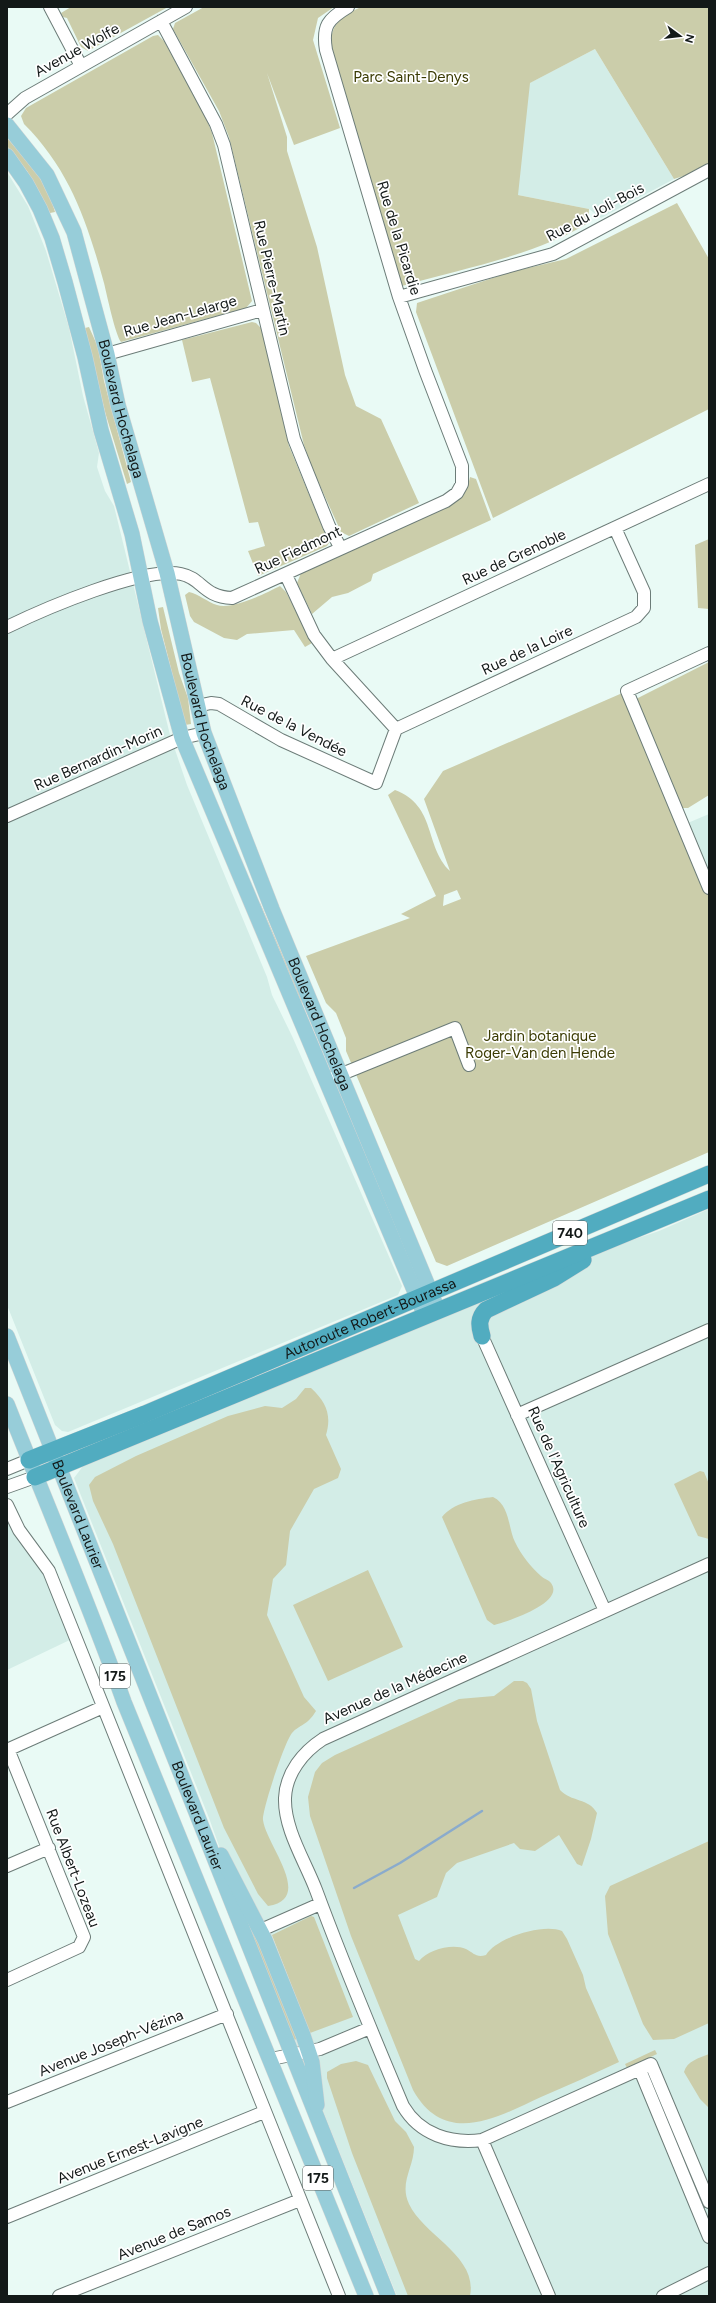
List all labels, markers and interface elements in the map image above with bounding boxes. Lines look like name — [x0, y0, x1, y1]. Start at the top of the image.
north arrow — [660, 16, 700, 56]
street label: Avenue Wolfe — [32, 19, 122, 81]
text: N — [682, 33, 697, 44]
park label: Parc Saint-Denys — [353, 68, 469, 86]
street label: Rue de la Picardie — [373, 179, 425, 297]
street label: Rue du Joli-Bois — [543, 179, 647, 245]
street label: Rue Pierre-Martin — [250, 219, 294, 337]
street label: Rue Jean-Lelarge — [121, 291, 239, 341]
street label: Boulevard Hochelaga — [94, 337, 148, 480]
street label: Rue Fiedmont — [252, 522, 345, 578]
street label: Rue de Grenoble — [459, 525, 569, 589]
street label: Rue de la Loire — [479, 621, 575, 679]
street label: Boulevard Hochelaga — [177, 651, 234, 793]
street label: Rue de la Vendée — [238, 692, 350, 760]
street label: Rue Bernardin-Morin — [31, 722, 165, 794]
street label: Boulevard Hochelaga — [284, 955, 355, 1093]
park label: Jardin botanique Roger-Van den Hende — [465, 1027, 615, 1062]
road number: 740 — [553, 1221, 587, 1245]
street label: Autoroute Robert-Bourassa — [281, 1274, 459, 1363]
street label: Rue de l'Agriculture — [524, 1403, 594, 1531]
street label: Boulevard Laurier — [48, 1457, 108, 1572]
street label: Avenue de la Médecine — [320, 1648, 470, 1728]
road number: 175 — [100, 1664, 130, 1688]
street label: Boulevard Laurier — [168, 1758, 227, 1873]
street label: Rue Albert-Lozeau — [42, 1806, 104, 1930]
street label: Avenue Joseph-Vézina — [36, 2006, 186, 2080]
street label: Avenue Ernest-Lavigne — [54, 2112, 206, 2188]
road number: 175 — [303, 2166, 333, 2190]
street label: Avenue de Samos — [115, 2202, 233, 2264]

